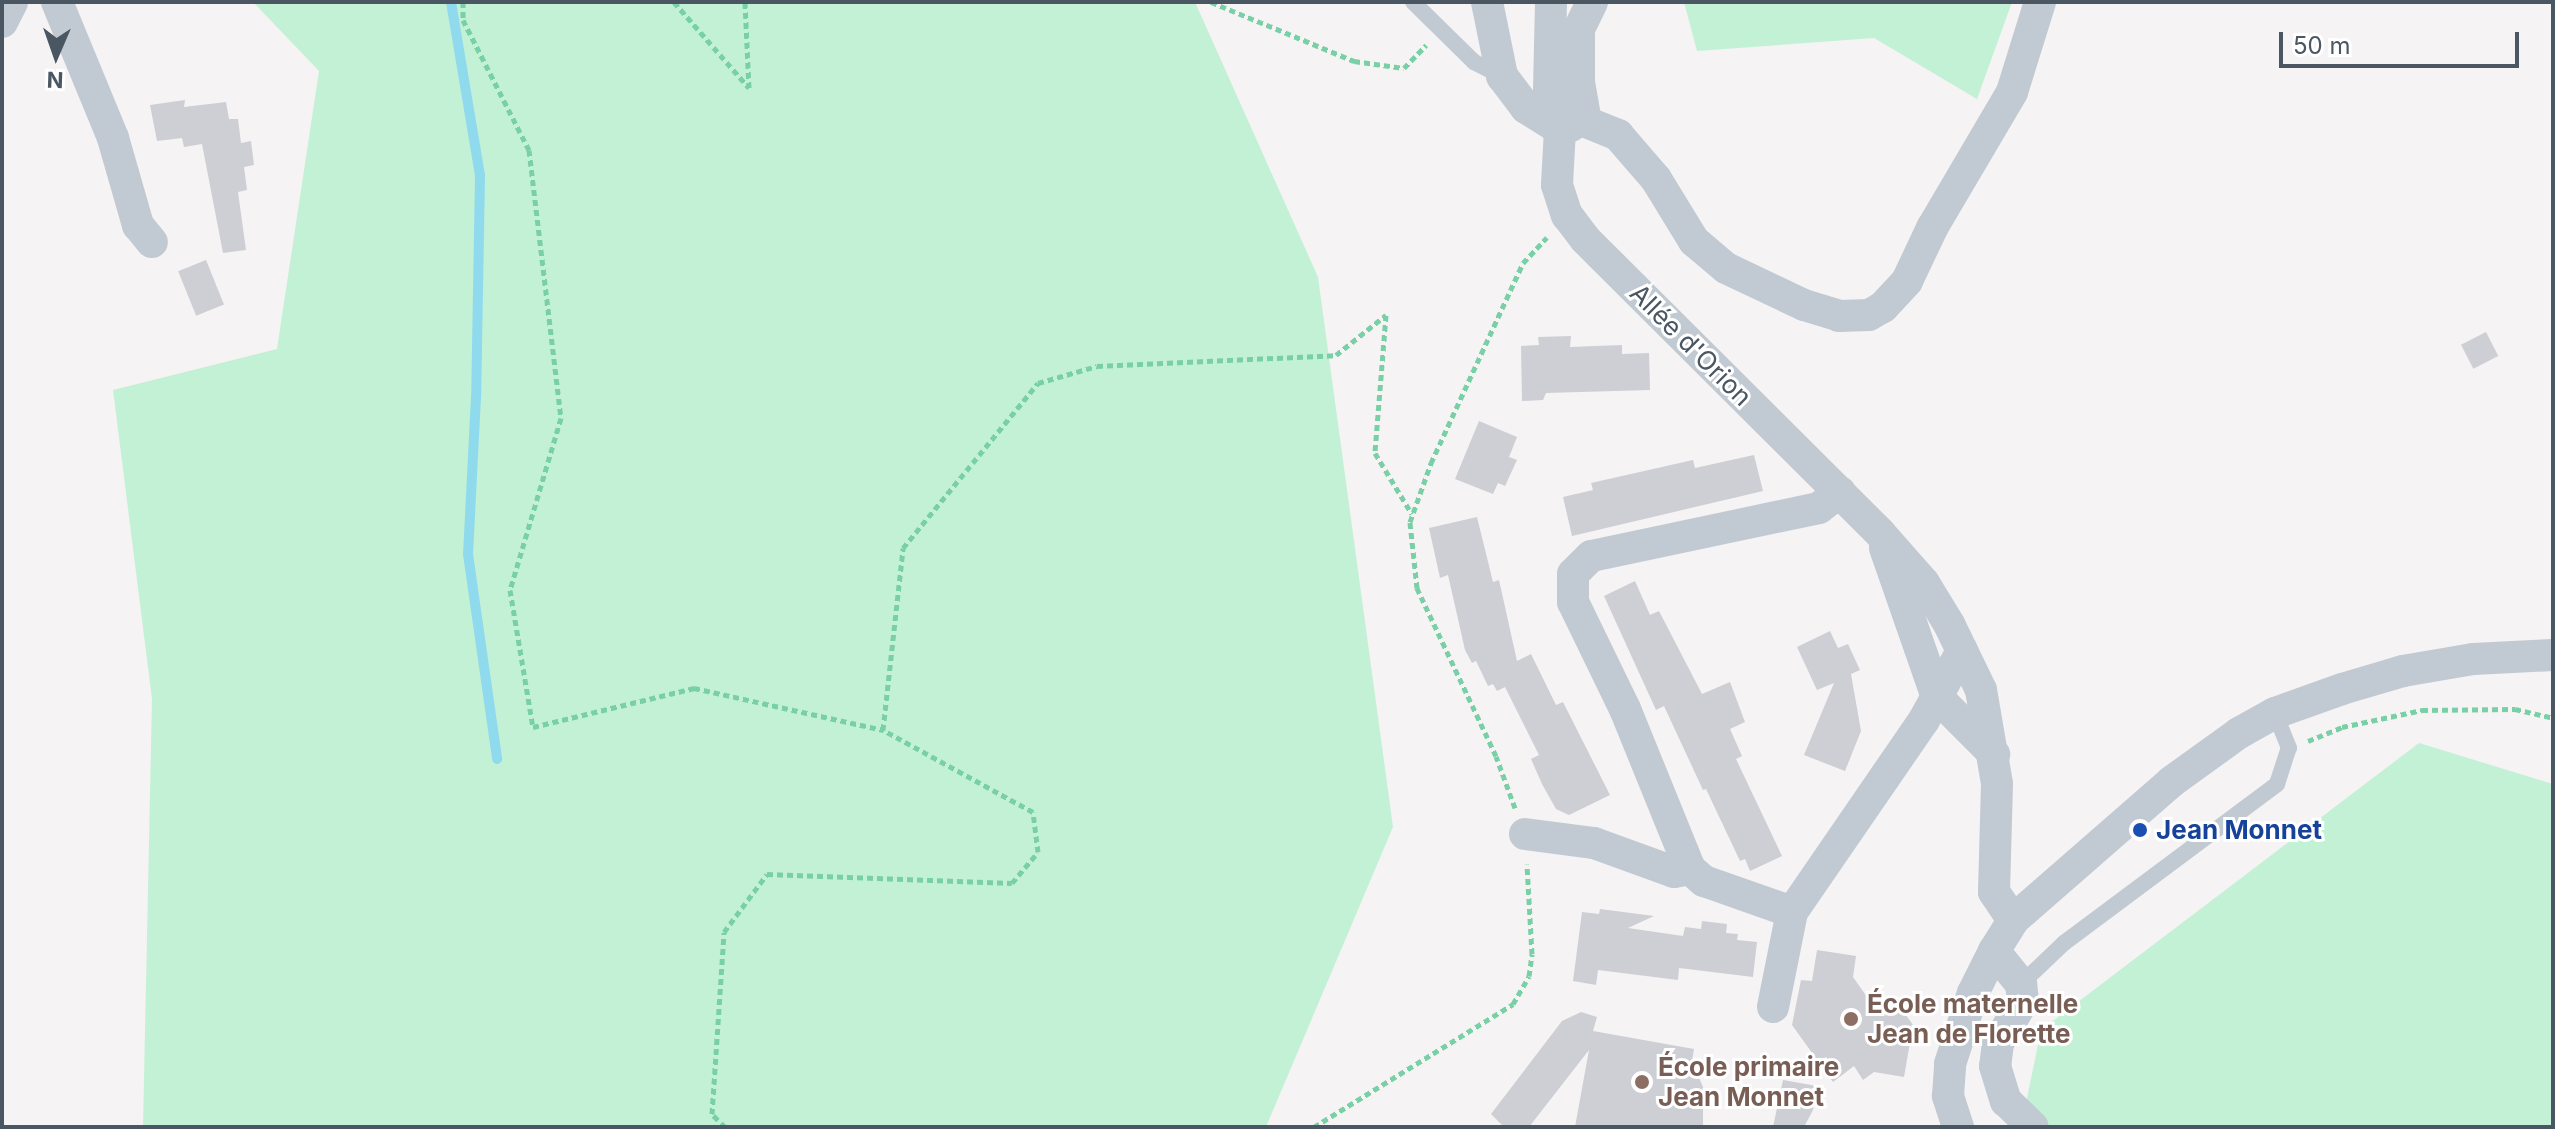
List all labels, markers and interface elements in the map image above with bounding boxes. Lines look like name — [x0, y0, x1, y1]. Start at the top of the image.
north arrow — [16, 16, 96, 96]
scale bar — [2283, 16, 2523, 66]
text: 50 m — [2293, 31, 2351, 60]
text: N — [46, 67, 64, 93]
street label: Allée d'Orion — [1624, 278, 1758, 412]
place label: Jean Monnet — [2156, 814, 2322, 846]
marker: Jean Monnet — [2131, 821, 2149, 839]
place label: École maternelle Jean de Florette — [1867, 988, 2078, 1050]
marker: École maternelle Jean de Florette — [1842, 1010, 1860, 1028]
place label: École primaire Jean Monnet — [1658, 1051, 1839, 1112]
marker: École primaire Jean Monnet — [1633, 1073, 1651, 1091]

